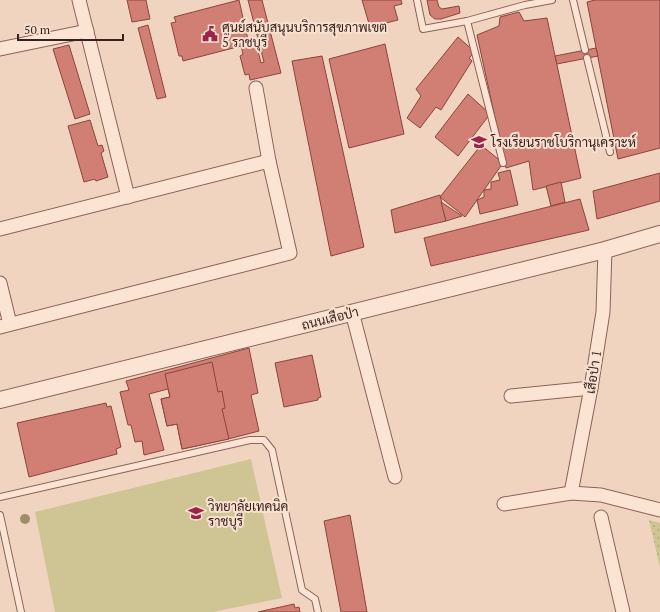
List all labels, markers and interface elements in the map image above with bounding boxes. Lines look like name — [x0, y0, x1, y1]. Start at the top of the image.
scale bar — [18, 16, 123, 42]
place label: ศูนย์สนับสนุนบริการสุขภาพเขต 5 ราชบุรี — [222, 18, 387, 52]
text: 50 m — [24, 22, 51, 37]
public building icon: ศูนย์สนับสนุนบริการสุขภาพเขต 5 ราชบุรี — [201, 25, 219, 43]
school or university icon: โรงเรียนราชโบริกานุเคราะห์ — [470, 133, 488, 151]
place label: โรงเรียนราชโบริกานุเคราะห์ — [490, 133, 636, 152]
street label: ถนนเสือป่า — [300, 302, 360, 334]
street label: เสือป่า 1 — [581, 349, 605, 395]
place label: วิทยาลัยเทคนิค ราชบุรี — [208, 497, 288, 531]
school or university icon: วิทยาลัยเทคนิค ราชบุรี — [187, 504, 205, 522]

